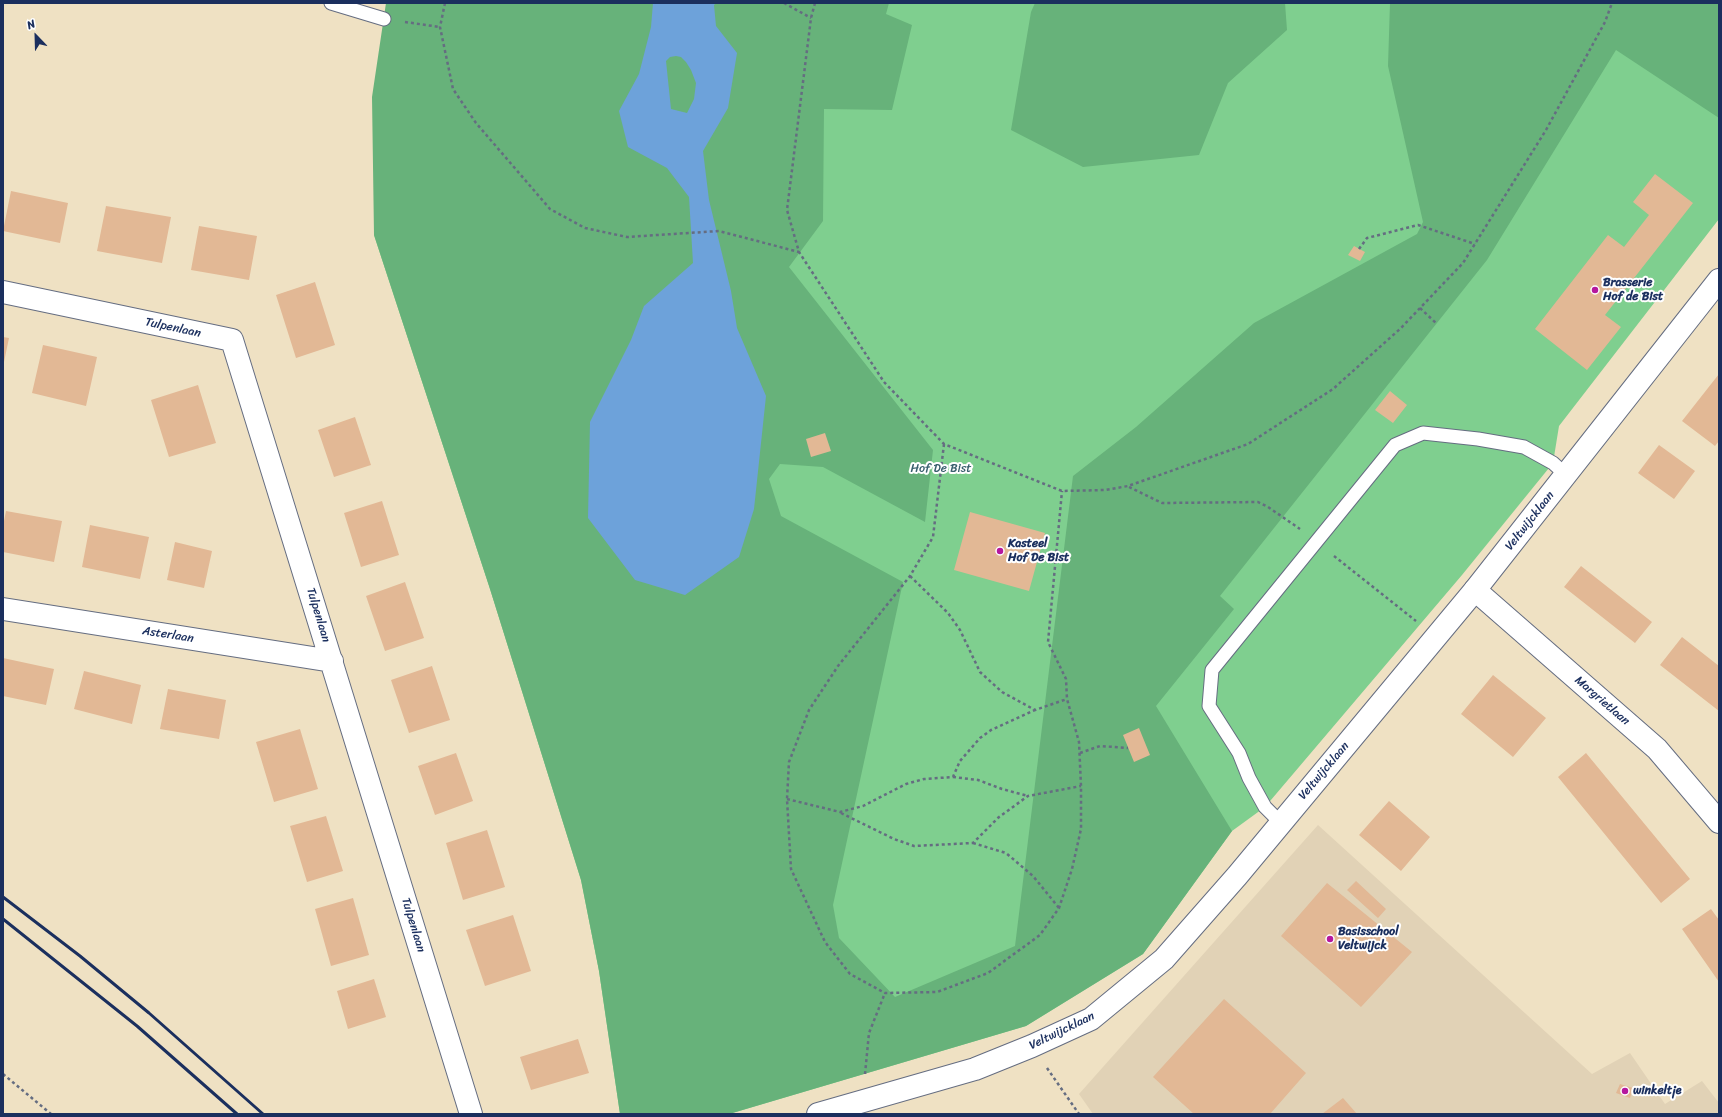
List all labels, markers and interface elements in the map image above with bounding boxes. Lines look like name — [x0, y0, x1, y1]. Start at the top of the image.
text: N — [24, 14, 38, 35]
north arrow — [16, 16, 56, 56]
place label: Brasserie Hof de Bist — [1603, 276, 1663, 304]
marker: Brasserie Hof de Bist — [1590, 285, 1600, 295]
street label: Tulpenlaan — [144, 315, 202, 341]
park label: Hof De Bist — [910, 462, 972, 476]
street label: Veltwijcklaan — [1503, 489, 1557, 553]
place label: Kasteel Hof De Bist — [1008, 537, 1069, 565]
marker: Kasteel Hof De Bist — [995, 546, 1005, 556]
street label: Tulpenlaan — [303, 586, 333, 644]
street label: Asterlaan — [141, 624, 195, 646]
street label: Margrietlaan — [1572, 673, 1632, 729]
street label: Veltwijcklaan — [1296, 739, 1352, 803]
street label: Tulpenlaan — [398, 896, 428, 954]
place label: Basisschool Veltwijck — [1338, 925, 1399, 953]
marker: Basisschool Veltwijck — [1325, 934, 1335, 944]
street label: Veltwijcklaan — [1027, 1009, 1097, 1053]
place label: winkeltje — [1633, 1084, 1682, 1098]
marker: winkeltje — [1620, 1086, 1630, 1096]

